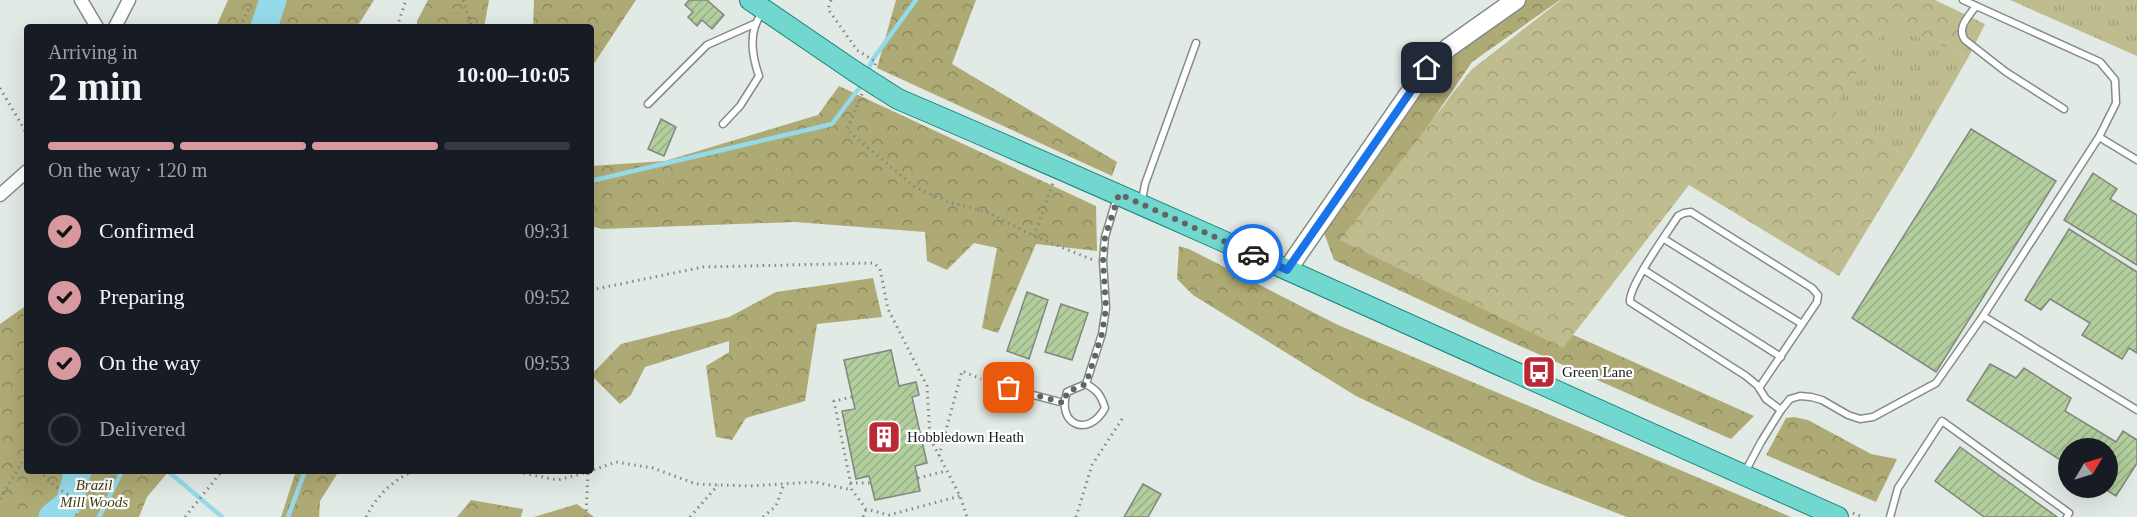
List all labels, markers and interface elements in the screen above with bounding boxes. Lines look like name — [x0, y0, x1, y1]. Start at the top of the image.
text: Arriving in — [48, 41, 137, 63]
pin — [1401, 42, 1452, 93]
icon: home — [1410, 51, 1443, 84]
text: 10:00–10:05 — [456, 62, 570, 87]
text: 2 min — [48, 65, 142, 108]
text: On the way · 120 m — [48, 159, 207, 181]
icon: check — [48, 215, 81, 248]
text: Confirmed — [99, 218, 194, 243]
text: 09:31 — [524, 220, 570, 242]
courier — [1223, 224, 1283, 284]
icon: car — [1237, 238, 1270, 271]
icon: check — [48, 281, 81, 314]
text: Preparing — [99, 284, 185, 309]
text: 09:52 — [524, 286, 570, 308]
icon: check — [48, 347, 81, 380]
text: On the way — [99, 350, 200, 375]
text: 09:53 — [524, 352, 570, 374]
bus stop icon: Green Lane — [1521, 354, 1557, 390]
pin — [983, 362, 1034, 413]
place label: Green Lane — [1562, 364, 1633, 380]
icon: bag — [992, 371, 1025, 404]
text: Delivered — [99, 416, 186, 441]
building icon: Hobbledown Heath — [866, 419, 902, 455]
place label: Hobbledown Heath — [907, 429, 1025, 445]
north arrow — [2058, 438, 2118, 498]
map controls — [2058, 438, 2118, 498]
park label: Brazil Mill Woods — [59, 477, 128, 510]

